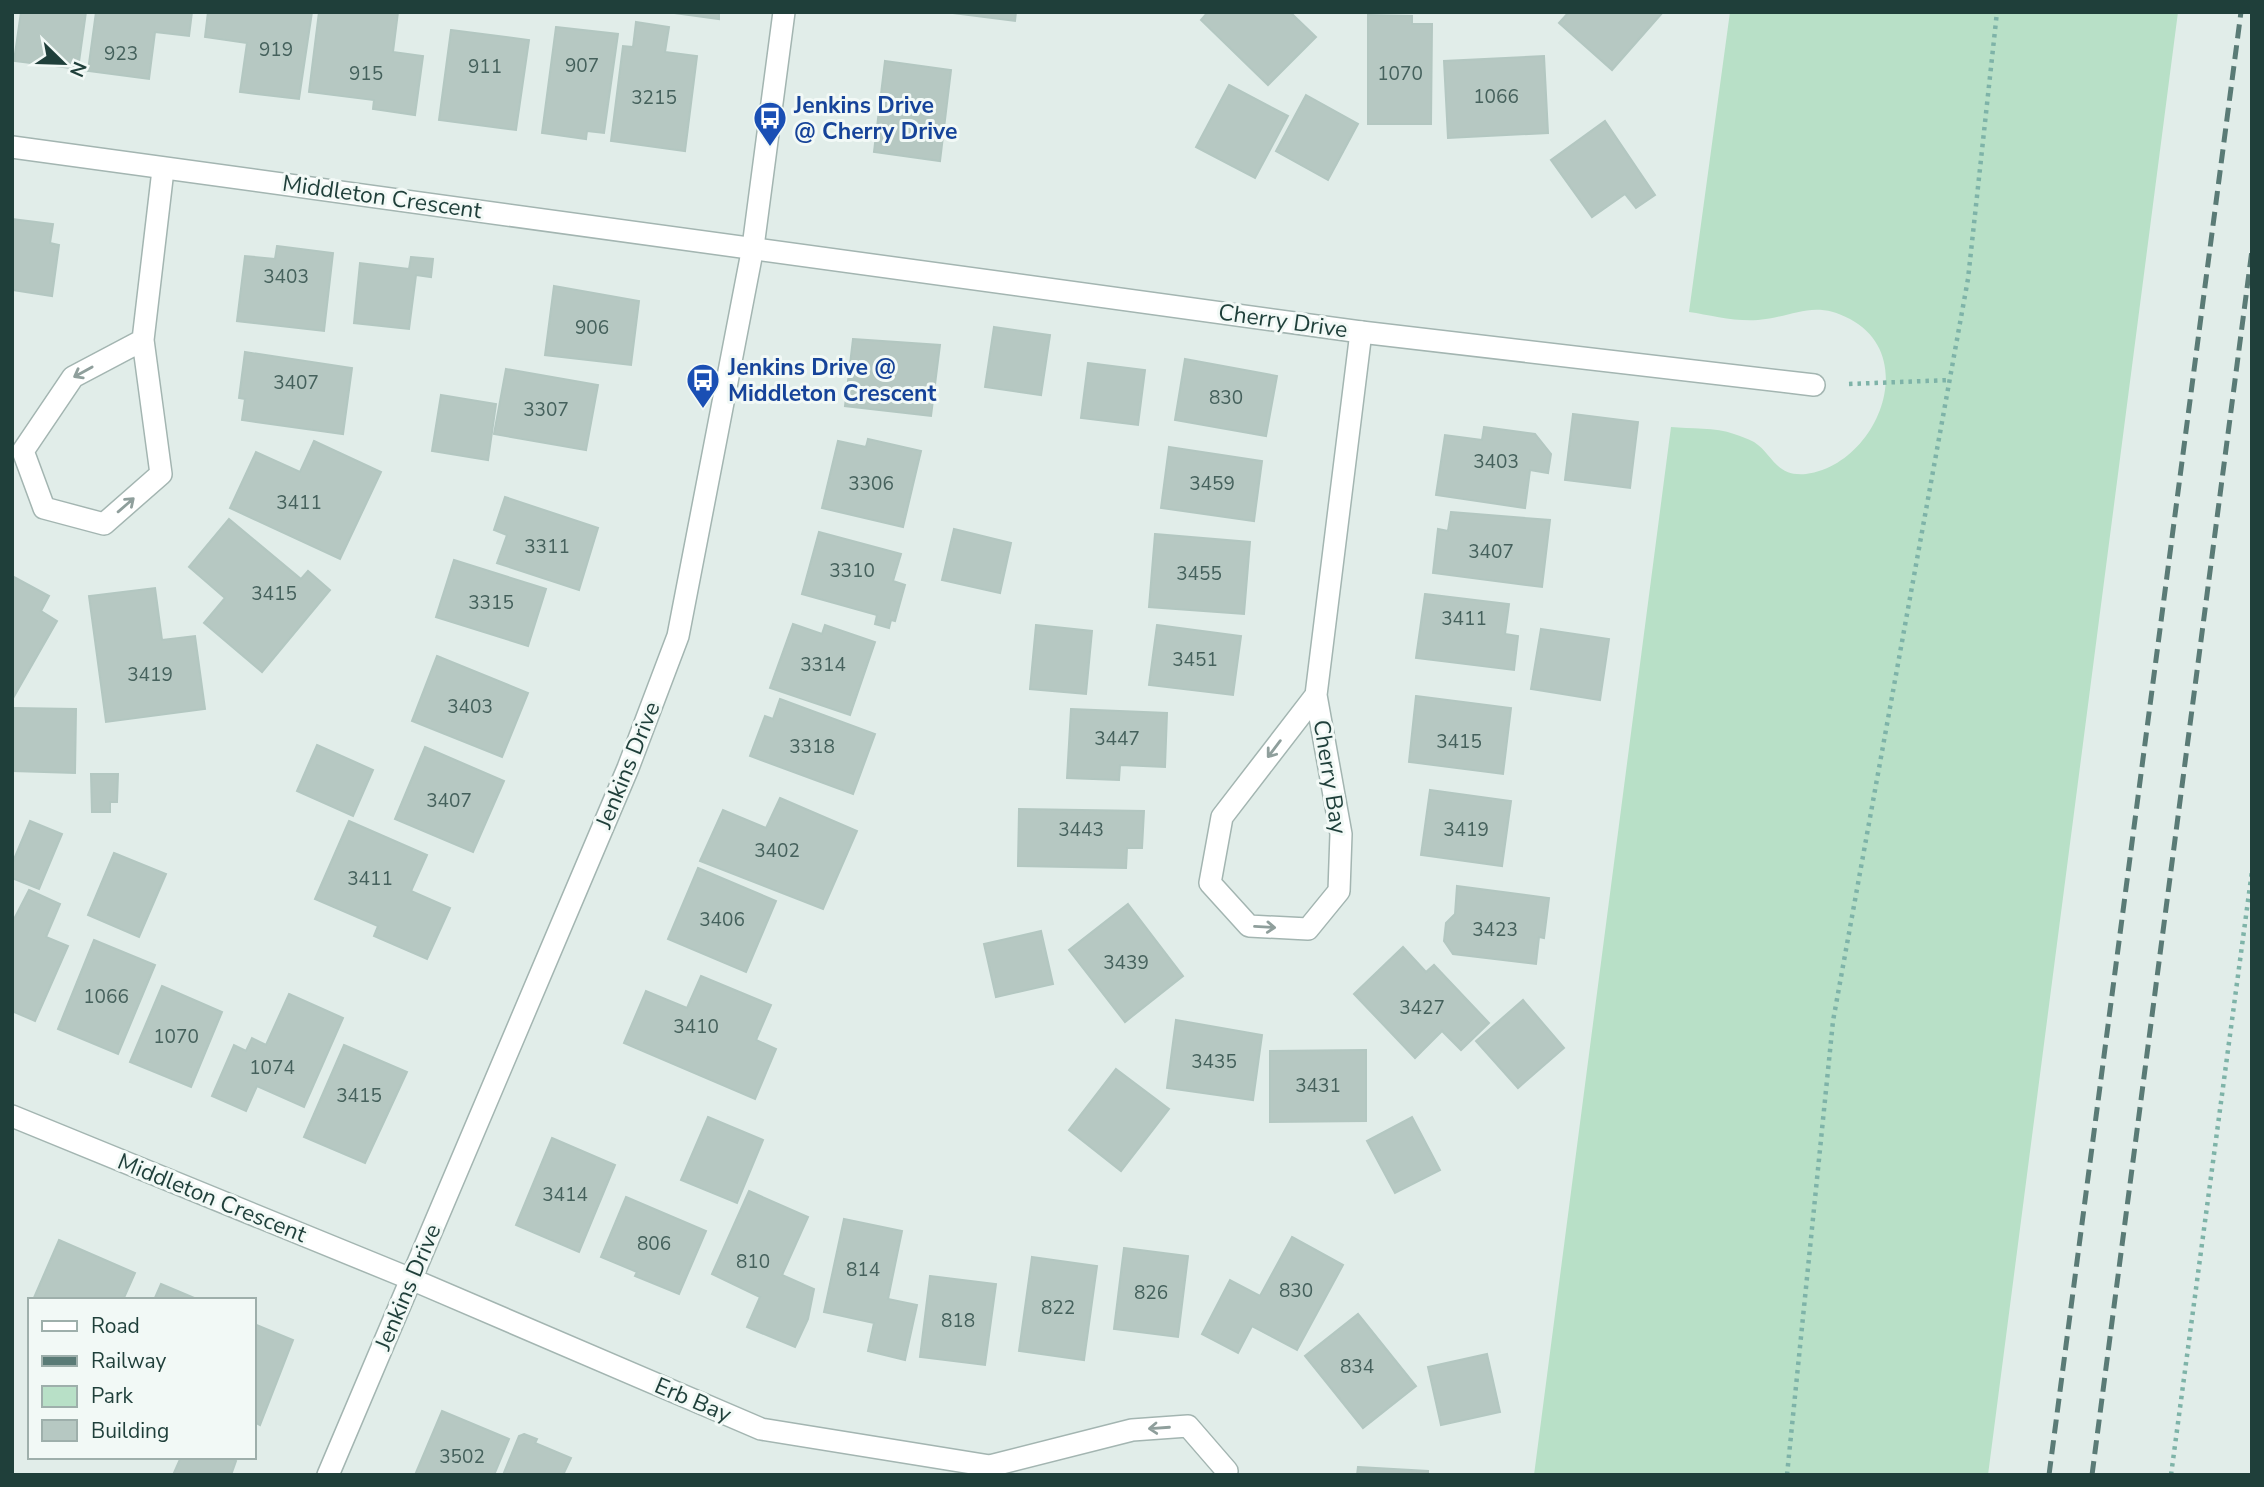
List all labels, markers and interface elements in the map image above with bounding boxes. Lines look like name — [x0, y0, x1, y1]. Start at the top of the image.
north arrow — [28, 28, 98, 98]
house number: 919 — [259, 37, 293, 63]
house number: 923 — [104, 41, 138, 67]
house number: 907 — [565, 53, 599, 79]
house number: 911 — [468, 54, 502, 80]
text: N — [63, 58, 92, 81]
house number: 915 — [349, 61, 383, 87]
house number: 1070 — [1377, 61, 1423, 87]
house number: 1066 — [1473, 84, 1519, 110]
house number: 3215 — [631, 85, 677, 111]
place label: Jenkins Drive @ Cherry Drive — [793, 90, 957, 147]
bus stop icon: Jenkins Drive @ Cherry Drive — [751, 99, 789, 148]
street label: Middleton Crescent — [280, 168, 485, 226]
house number: 3403 — [263, 264, 309, 290]
street label: Cherry Drive — [1216, 297, 1350, 345]
house number: 906 — [575, 315, 609, 341]
place label: Jenkins Drive @ Middleton Crescent — [727, 352, 936, 409]
bus stop icon: Jenkins Drive @ Middleton Crescent — [684, 361, 722, 410]
one-way arrow — [74, 365, 94, 379]
house number: 3407 — [273, 370, 319, 396]
house number: 830 — [1209, 385, 1243, 411]
house number: 3307 — [523, 397, 569, 423]
house number: 3403 — [1473, 449, 1519, 475]
house number: 3306 — [848, 471, 894, 497]
house number: 3459 — [1189, 471, 1235, 497]
house number: 3411 — [276, 490, 322, 516]
one-way arrow — [117, 497, 135, 513]
house number: 3311 — [524, 534, 570, 560]
house number: 3407 — [1468, 539, 1514, 565]
house number: 3310 — [829, 558, 875, 584]
house number: 3455 — [1176, 561, 1222, 587]
house number: 3415 — [251, 581, 297, 607]
house number: 3315 — [468, 590, 514, 616]
house number: 3411 — [1441, 606, 1487, 632]
house number: 3451 — [1172, 647, 1218, 673]
house number: 3314 — [800, 652, 846, 678]
house number: 3419 — [127, 662, 173, 688]
house number: 3403 — [447, 694, 493, 720]
street label: Jenkins Drive — [588, 697, 668, 834]
street label: Cherry Bay — [1306, 718, 1354, 836]
house number: 3447 — [1094, 726, 1140, 752]
house number: 3415 — [1436, 729, 1482, 755]
house number: 3318 — [789, 734, 835, 760]
one-way arrow — [1267, 740, 1282, 758]
house number: 3407 — [426, 788, 472, 814]
house number: 3443 — [1058, 817, 1104, 843]
house number: 3419 — [1443, 817, 1489, 843]
house number: 3402 — [754, 838, 800, 864]
house number: 3411 — [347, 866, 393, 892]
house number: 3406 — [699, 907, 745, 933]
house number: 3423 — [1472, 917, 1518, 943]
one-way arrow — [1254, 921, 1277, 934]
house number: 3439 — [1103, 950, 1149, 976]
house number: 1066 — [83, 984, 129, 1010]
house number: 3427 — [1399, 995, 1445, 1021]
house number: 3410 — [673, 1014, 719, 1040]
house number: 1070 — [153, 1024, 199, 1050]
house number: 3435 — [1191, 1049, 1237, 1075]
house number: 1074 — [249, 1055, 295, 1081]
house number: 3431 — [1295, 1073, 1341, 1099]
house number: 3415 — [336, 1083, 382, 1109]
street label: Middleton Crescent — [113, 1146, 312, 1250]
house number: 3414 — [542, 1182, 588, 1208]
street label: Jenkins Drive — [367, 1219, 448, 1356]
house number: 806 — [637, 1231, 671, 1257]
house number: 810 — [736, 1249, 770, 1275]
house number: 814 — [846, 1257, 880, 1283]
house number: 830 — [1279, 1278, 1313, 1304]
house number: 826 — [1134, 1280, 1168, 1306]
house number: 822 — [1041, 1295, 1075, 1321]
legend — [28, 1298, 256, 1459]
house number: 818 — [941, 1308, 975, 1334]
text: Road — [91, 1312, 140, 1340]
text: Railway — [91, 1347, 166, 1375]
house number: 834 — [1340, 1354, 1374, 1380]
street label: Erb Bay — [650, 1370, 736, 1430]
text: Park — [91, 1382, 133, 1410]
text: Building — [91, 1417, 169, 1445]
one-way arrow — [1148, 1422, 1171, 1435]
house number: 3502 — [439, 1444, 485, 1470]

